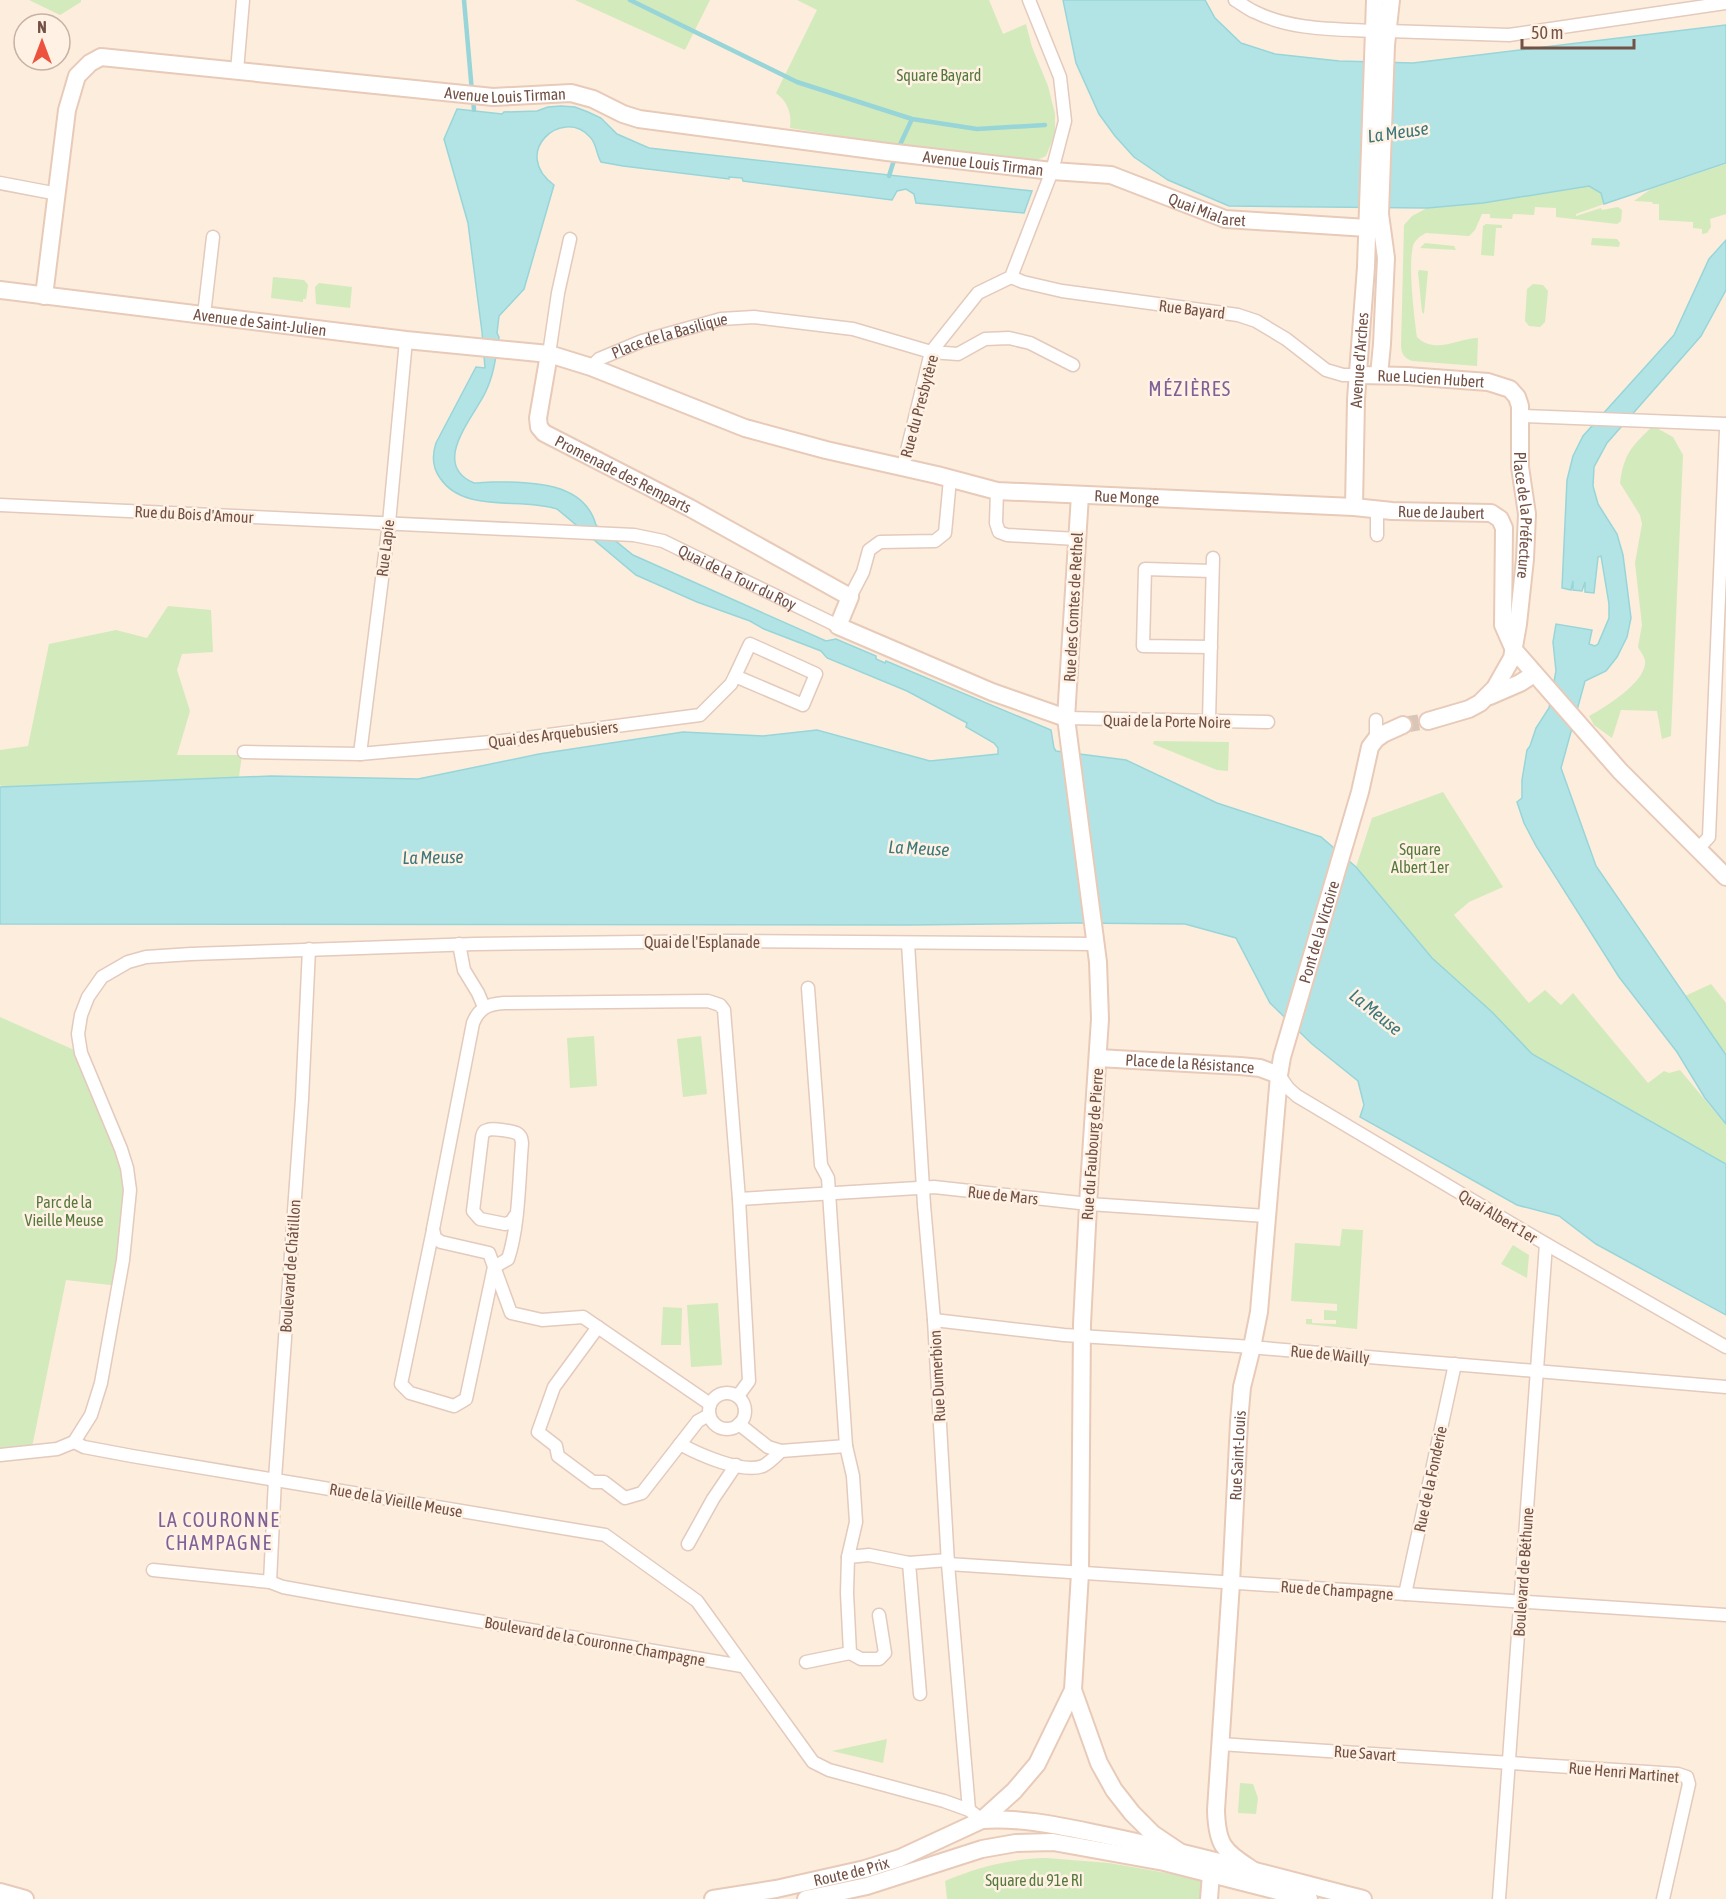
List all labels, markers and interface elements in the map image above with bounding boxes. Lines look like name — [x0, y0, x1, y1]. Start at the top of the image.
north arrow — [12, 12, 72, 72]
scale bar — [1522, 12, 1634, 50]
text: N — [37, 18, 47, 36]
text: 50 m — [1531, 22, 1563, 43]
park label: Square Bayard — [897, 66, 981, 85]
street label: Avenue Louis Tirman — [444, 83, 566, 106]
water label: La Meuse — [1366, 117, 1430, 147]
street label: Avenue Louis Tirman — [922, 147, 1045, 179]
street label: Quai Mialaret — [1166, 189, 1247, 229]
street label: Rue Bayard — [1158, 296, 1226, 323]
street label: Avenue de Saint-Julien — [193, 305, 327, 339]
street label: Place de la Basilique — [609, 310, 728, 362]
street label: Avenue d'Arches — [1347, 311, 1372, 408]
street label: Rue du Presbytère — [897, 353, 942, 460]
street label: Rue Lucien Hubert — [1377, 366, 1485, 391]
district label: MÉZIÈRES — [1148, 377, 1232, 400]
street label: Promenade des Remparts — [552, 431, 695, 516]
street label: Place de la Préfecture — [1511, 452, 1536, 580]
street label: Rue Monge — [1094, 486, 1160, 508]
street label: Rue du Bois d'Amour — [134, 502, 254, 526]
street label: Rue de Jaubert — [1398, 502, 1485, 522]
street label: Rue Lapie — [373, 518, 398, 578]
street label: Rue des Comtes de Rethel — [1060, 531, 1086, 682]
street label: Quai de la Tour du Roy — [675, 541, 800, 615]
street label: Quai de la Porte Noire — [1103, 711, 1231, 731]
street label: Quai des Arquebusiers — [487, 717, 619, 752]
water label: La Meuse — [888, 836, 950, 860]
park label: Square Albert 1er — [1391, 840, 1449, 876]
water label: La Meuse — [402, 846, 464, 868]
street label: Pont de la Victoire — [1295, 879, 1342, 985]
street label: Quai de l'Esplanade — [644, 933, 760, 952]
water label: La Meuse — [1346, 985, 1406, 1039]
street label: Place de la Résistance — [1125, 1051, 1255, 1076]
street label: Rue du Faubourg de Pierre — [1078, 1067, 1107, 1221]
street label: Rue de Mars — [967, 1182, 1039, 1208]
street label: Quai Albert 1er — [1456, 1186, 1541, 1247]
park label: Parc de la Vieille Meuse — [25, 1193, 103, 1229]
street label: Boulevard de Châtillon — [276, 1199, 304, 1333]
street label: Rue Dumerbion — [926, 1330, 948, 1422]
street label: Rue de Wailly — [1290, 1342, 1371, 1367]
street label: Rue Saint-Louis — [1226, 1409, 1249, 1501]
street label: Rue de la Fonderie — [1410, 1424, 1450, 1534]
street label: Rue de la Vieille Meuse — [328, 1479, 464, 1521]
street label: Boulevard de Béthune — [1510, 1507, 1536, 1637]
district label: LA COURONNE CHAMPAGNE — [158, 1508, 280, 1554]
street label: Rue de Champagne — [1280, 1577, 1394, 1604]
street label: Boulevard de la Couronne Champagne — [483, 1613, 707, 1670]
street label: Rue Savart — [1333, 1742, 1397, 1764]
street label: Rue Henri Martinet — [1568, 1758, 1680, 1786]
street label: Route de Prix — [812, 1853, 892, 1889]
park label: Square du 91e RI — [985, 1871, 1083, 1890]

